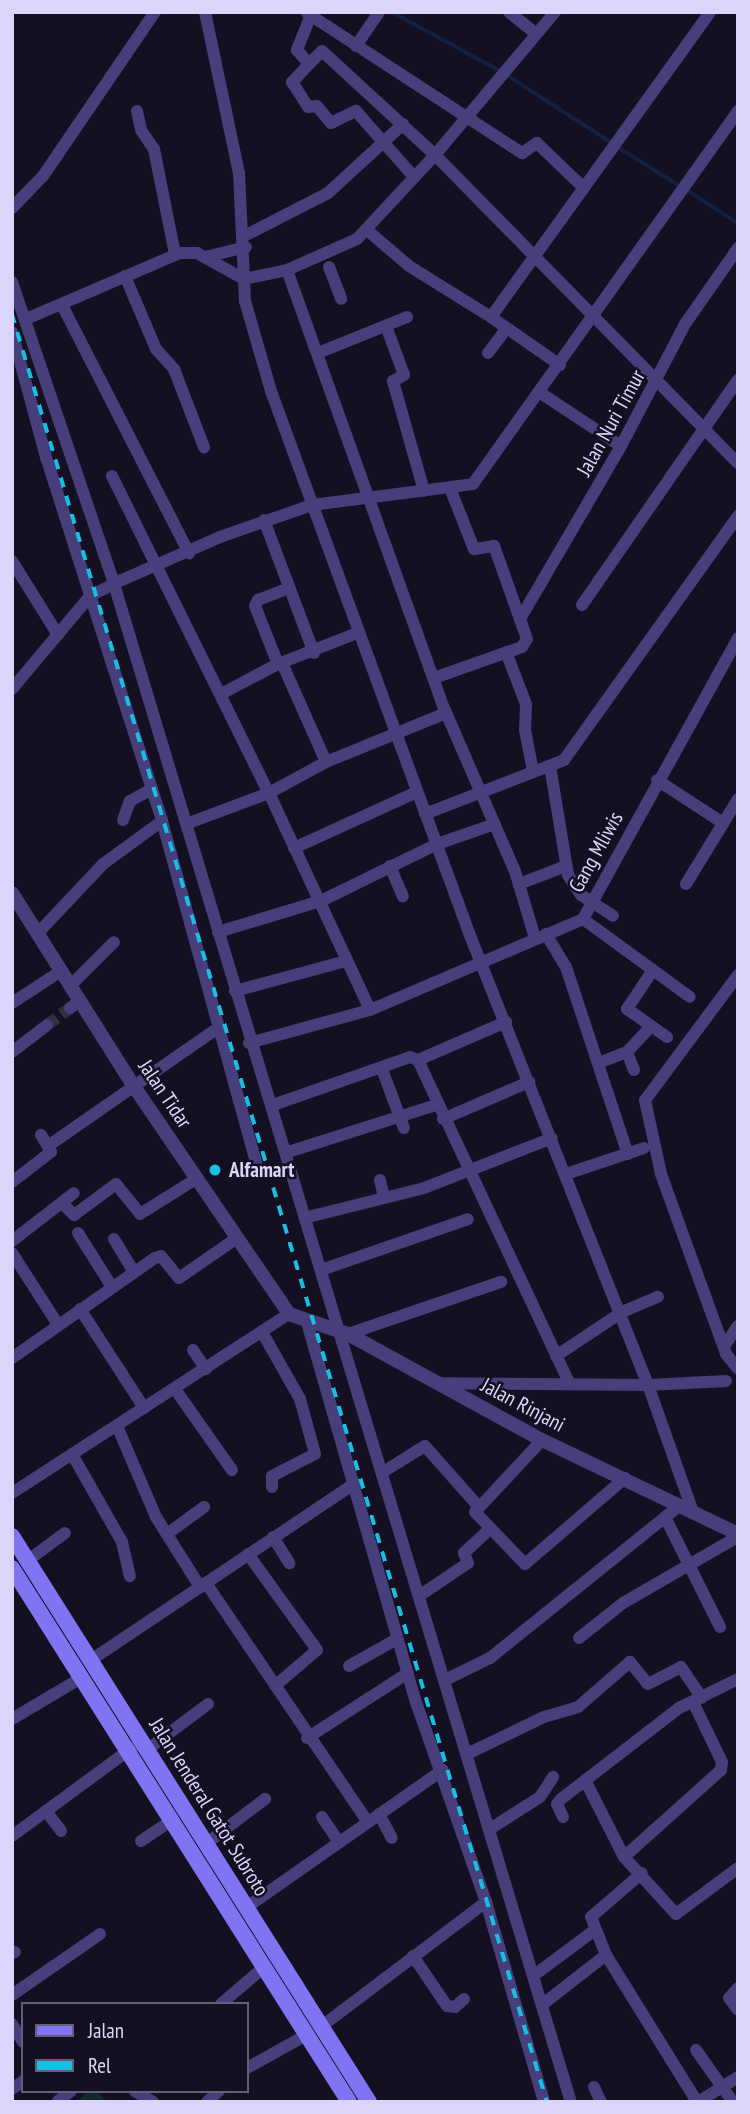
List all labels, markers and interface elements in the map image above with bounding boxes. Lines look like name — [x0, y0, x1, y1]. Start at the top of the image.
street label: Jalan Nuri Timur — [571, 365, 651, 481]
street label: Gang Mliwis — [564, 807, 628, 897]
street label: Jalan Tidar — [133, 1055, 197, 1133]
place label: Alfamart — [229, 1157, 294, 1183]
marker: Alfamart — [207, 1162, 223, 1178]
street label: Jalan Rinjani — [477, 1373, 569, 1437]
street label: Jalan Jenderal Gatot Subroto — [144, 1713, 274, 1901]
legend — [21, 2002, 248, 2093]
text: Jalan — [88, 2017, 124, 2044]
text: Rel — [88, 2052, 111, 2079]

